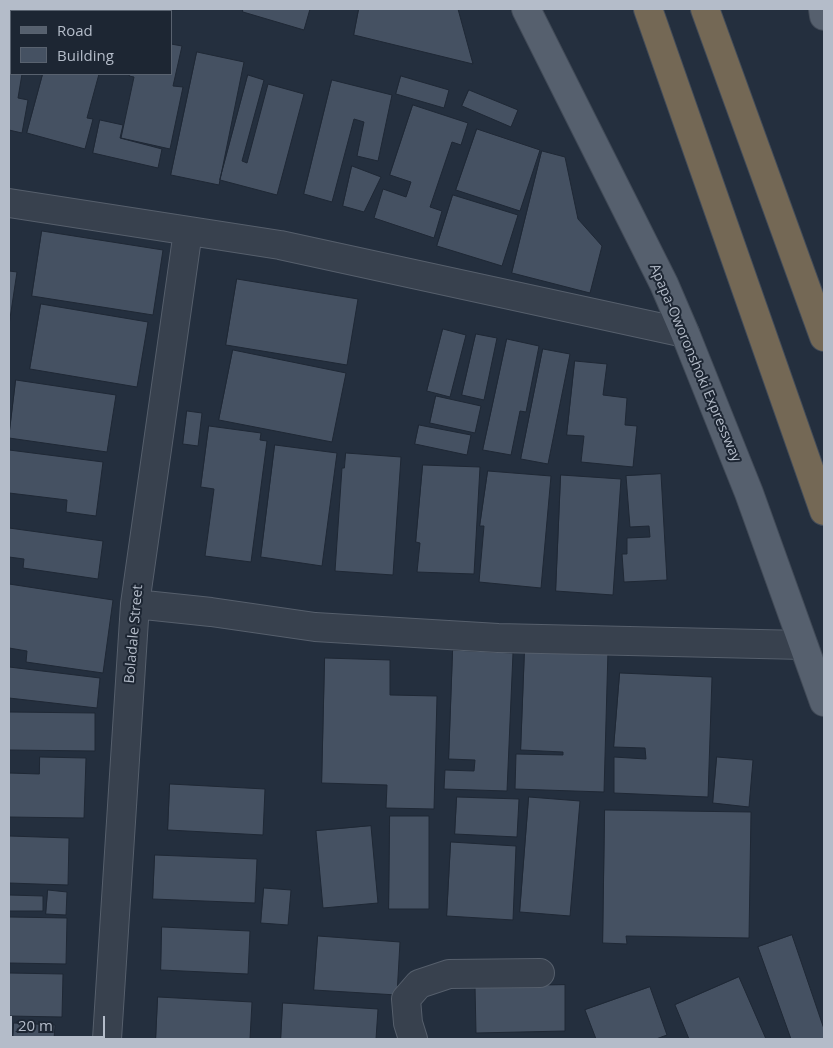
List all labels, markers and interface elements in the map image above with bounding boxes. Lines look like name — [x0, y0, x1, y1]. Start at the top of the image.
legend — [10, 10, 172, 75]
text: Road — [57, 20, 93, 40]
text: Building — [57, 45, 114, 65]
street label: Apapa-Oworonshoki Expressway — [646, 262, 744, 464]
street label: Boladale Street — [121, 584, 147, 684]
scale bar — [12, 1006, 108, 1038]
text: 20 m — [18, 1015, 53, 1035]

